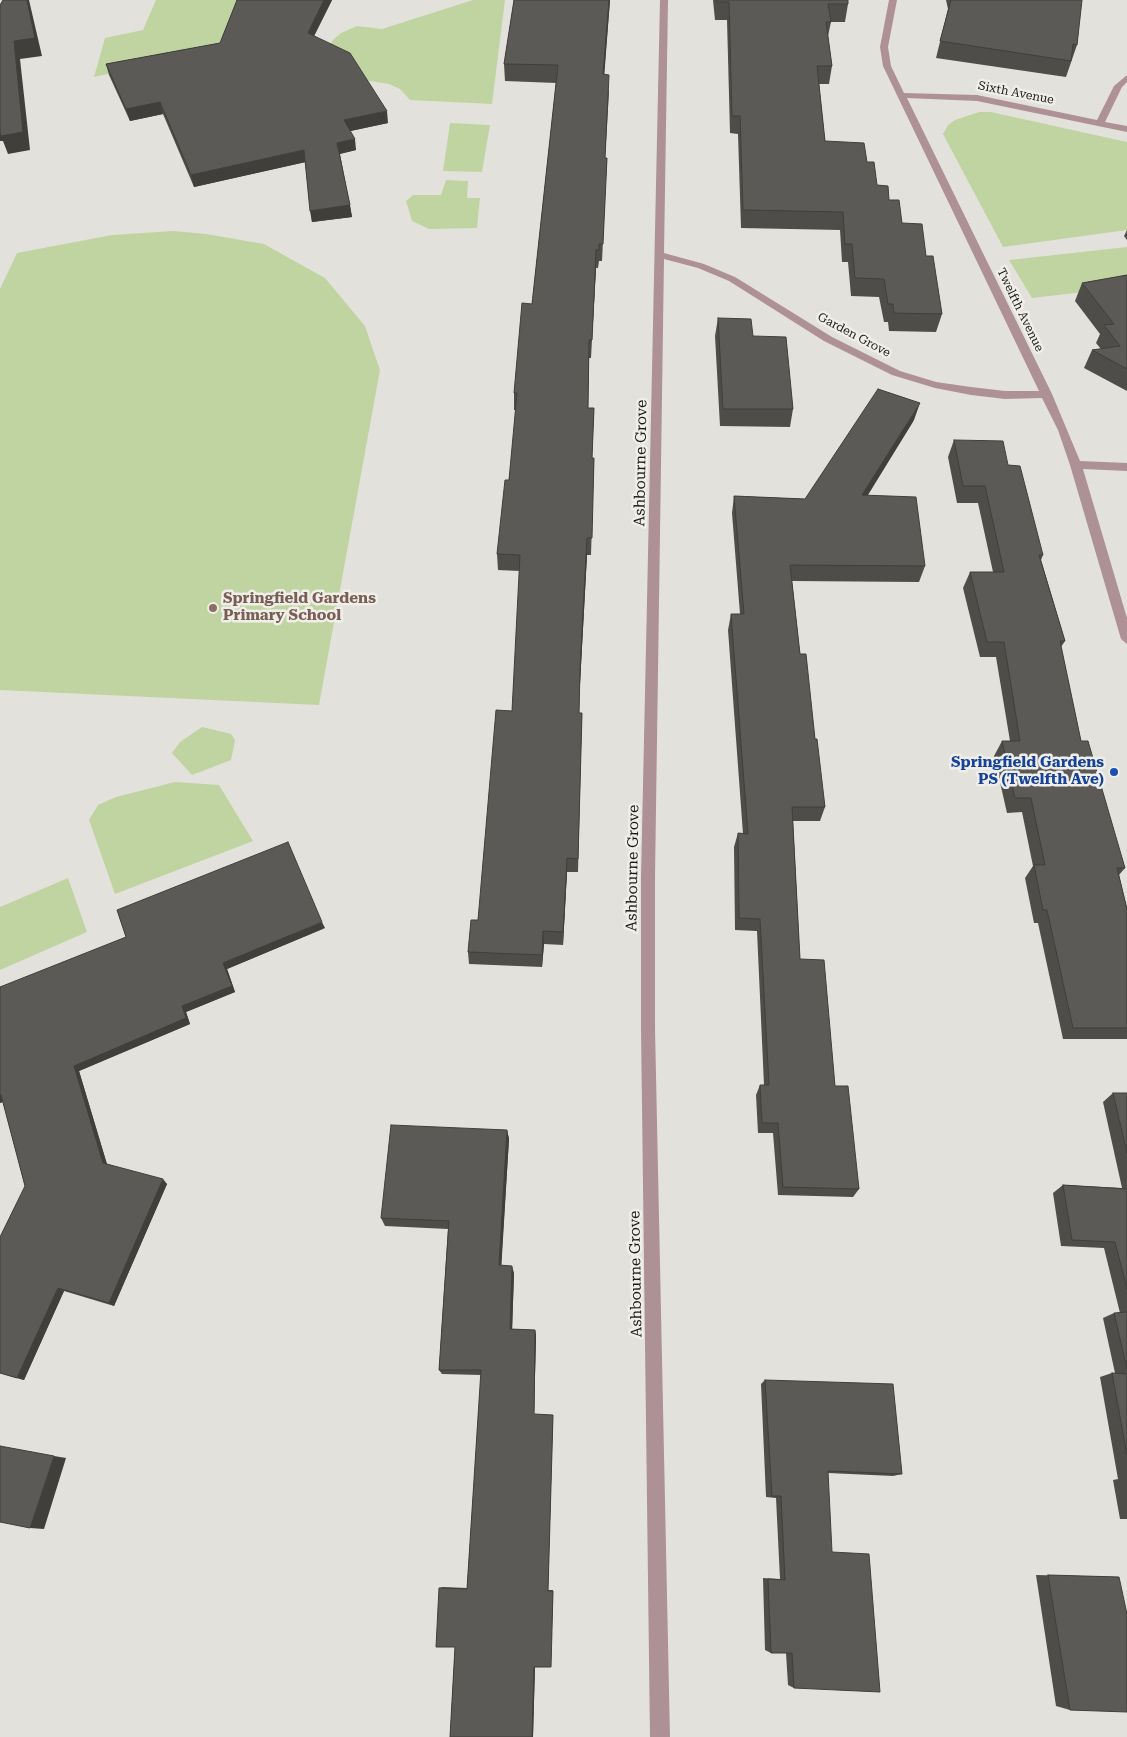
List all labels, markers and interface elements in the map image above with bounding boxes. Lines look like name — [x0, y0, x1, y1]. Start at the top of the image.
street label: Sixth Avenue — [977, 79, 1055, 107]
street label: Twelfth Avenue — [994, 266, 1046, 354]
street label: Garden Grove — [815, 310, 893, 360]
street label: Ashbourne Grove — [631, 400, 651, 526]
place label: Springfield Gardens Primary School — [223, 590, 376, 625]
marker: Springfield Gardens Primary School — [207, 602, 219, 614]
place label: Springfield Gardens PS (Twelfth Ave) — [951, 754, 1104, 789]
marker: Springfield Gardens PS (Twelfth Ave) — [1108, 766, 1120, 778]
street label: Ashbourne Grove — [623, 805, 643, 931]
street label: Ashbourne Grove — [626, 1211, 646, 1337]

